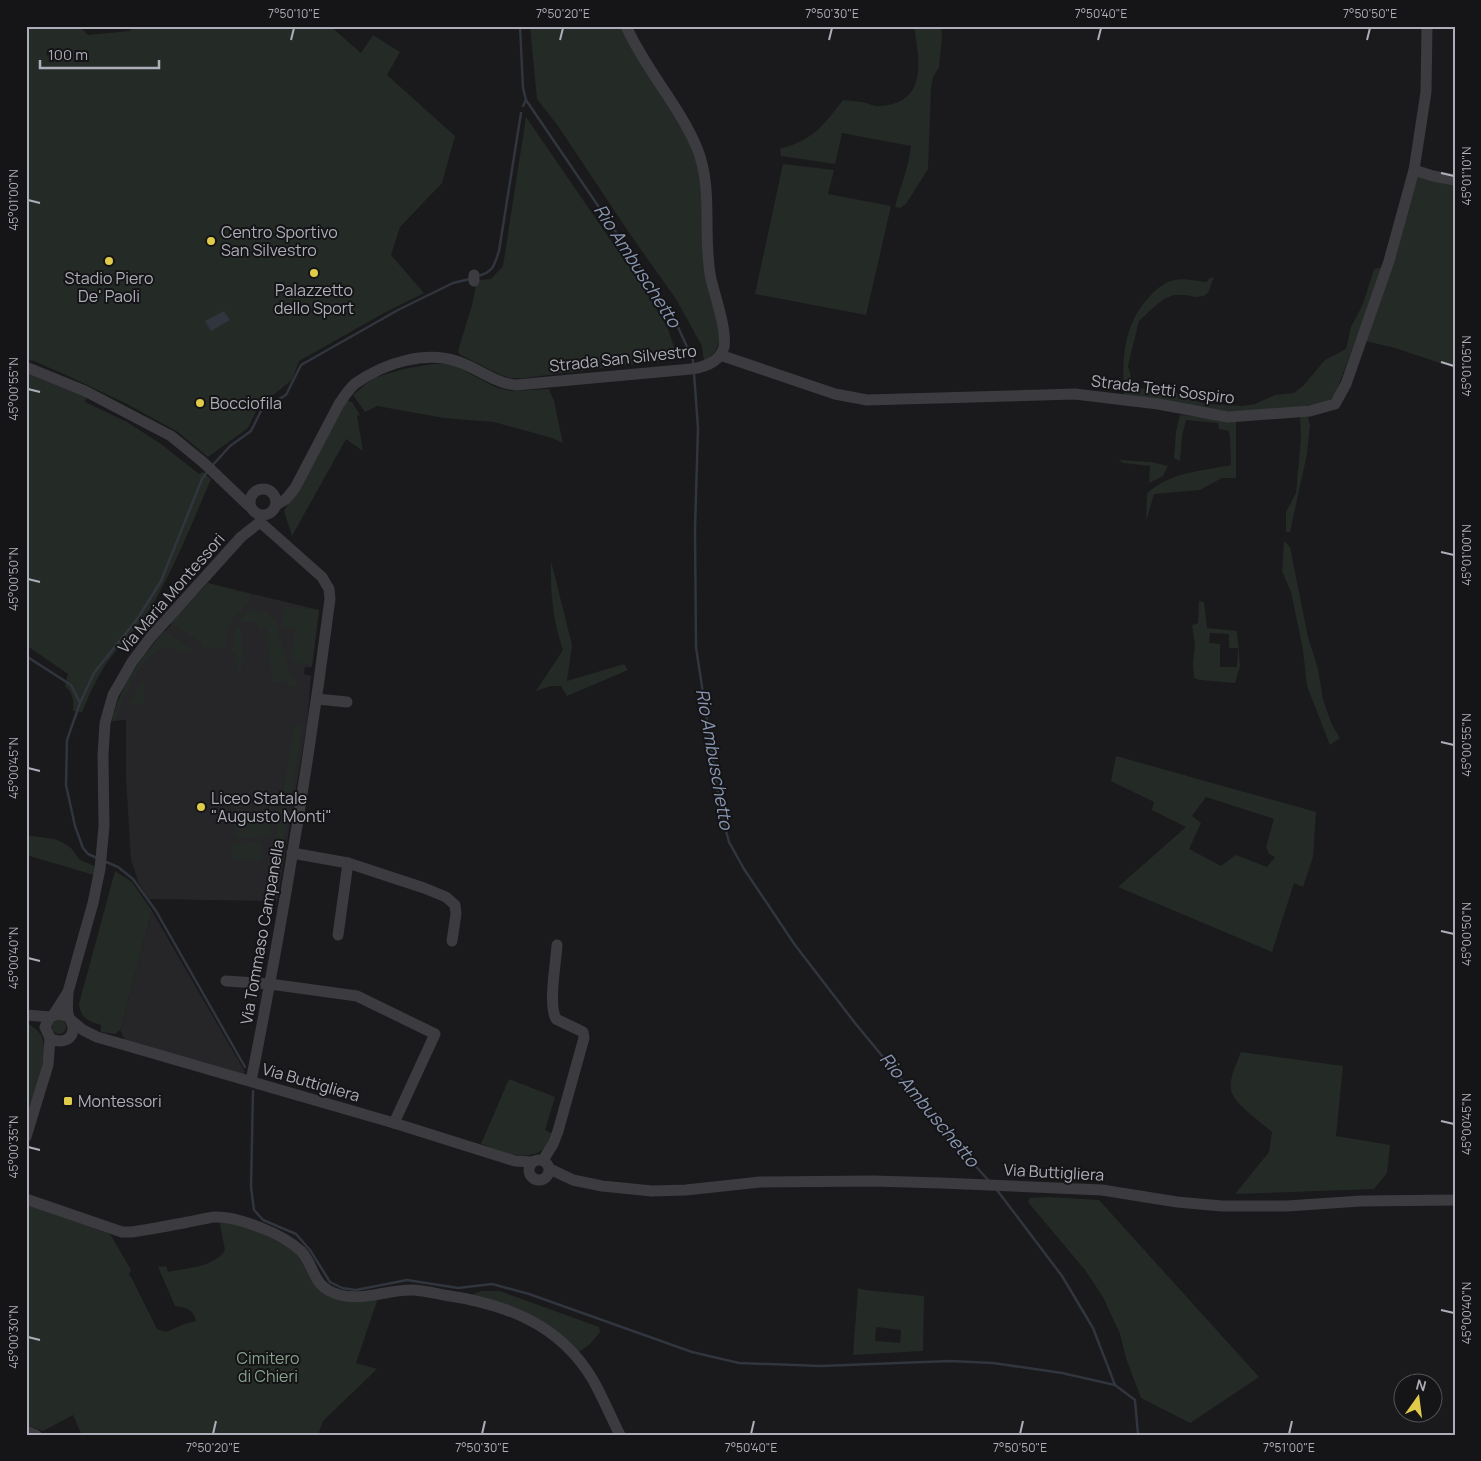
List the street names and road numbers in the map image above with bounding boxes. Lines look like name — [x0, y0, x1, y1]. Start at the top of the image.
street label: Strada San Silvestro — [548, 339, 698, 377]
street label: Strada Tetti Sospiro — [1090, 369, 1236, 409]
street label: Via Maria Montessori — [113, 528, 229, 658]
street label: Via Tommaso Campanella — [235, 838, 289, 1026]
street label: Via Buttigliera — [260, 1058, 362, 1106]
street label: Via Buttigliera — [1003, 1158, 1105, 1186]

